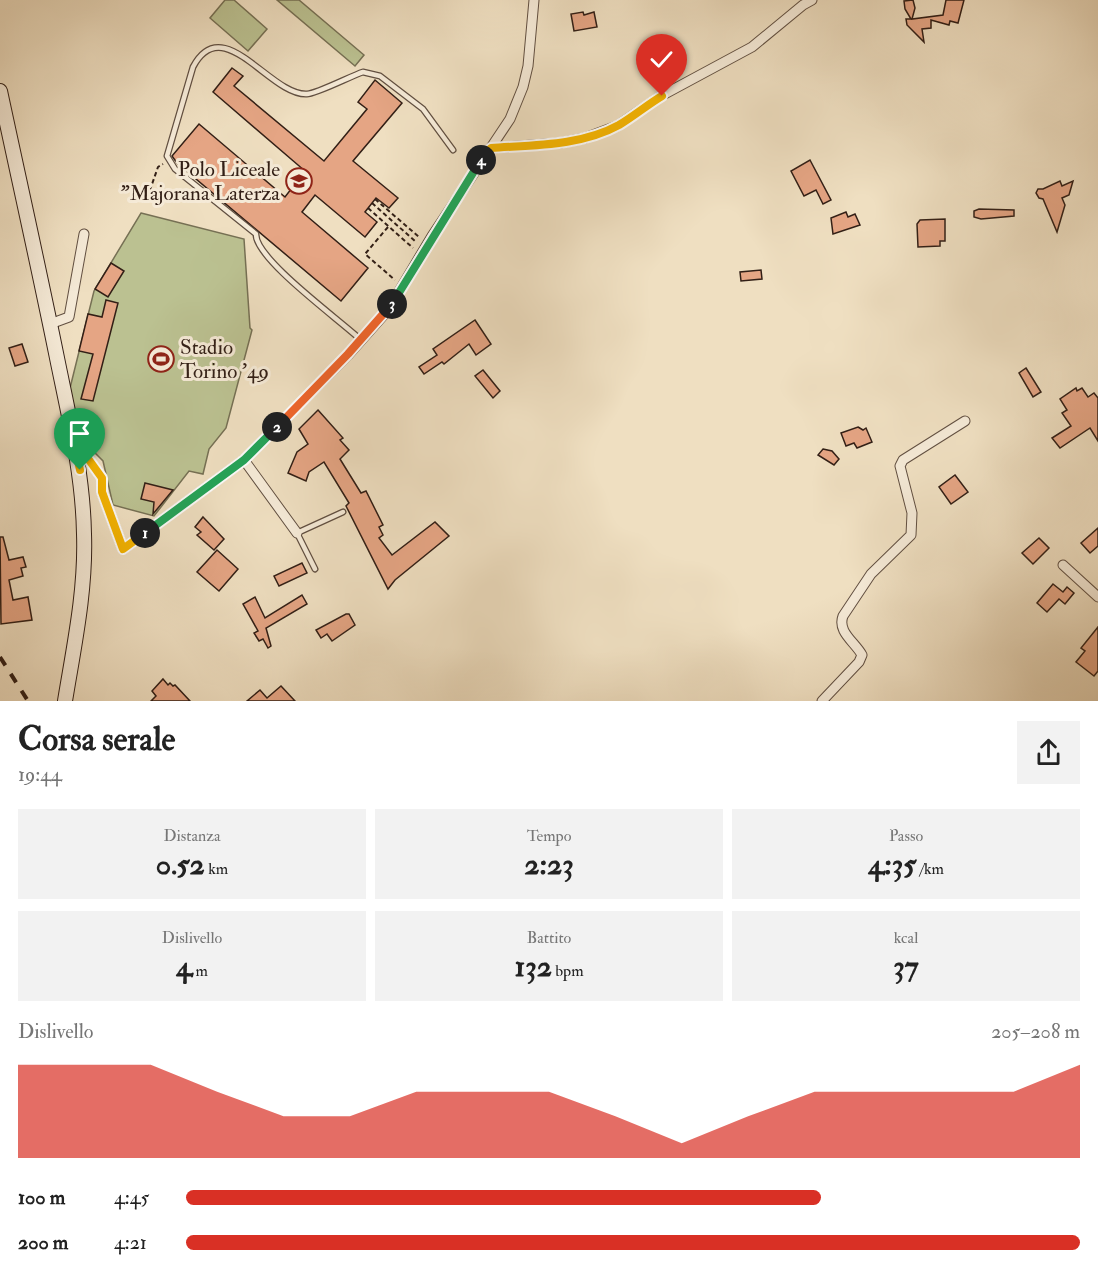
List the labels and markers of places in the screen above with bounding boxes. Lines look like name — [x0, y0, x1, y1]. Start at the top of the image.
pin — [636, 34, 687, 96]
pin: 4 — [466, 145, 496, 175]
place label: Polo Liceale "Majorana Laterza — [121, 156, 280, 207]
school or university icon: Polo Liceale "Majorana Laterza — [284, 166, 314, 196]
pin: 3 — [377, 289, 407, 319]
place label: Stadio Torino '49 — [180, 334, 269, 385]
sports icon: Stadio Torino '49 — [146, 344, 176, 374]
pin — [54, 408, 105, 470]
pin: 2 — [262, 412, 292, 442]
pin: 1 — [130, 518, 160, 548]

